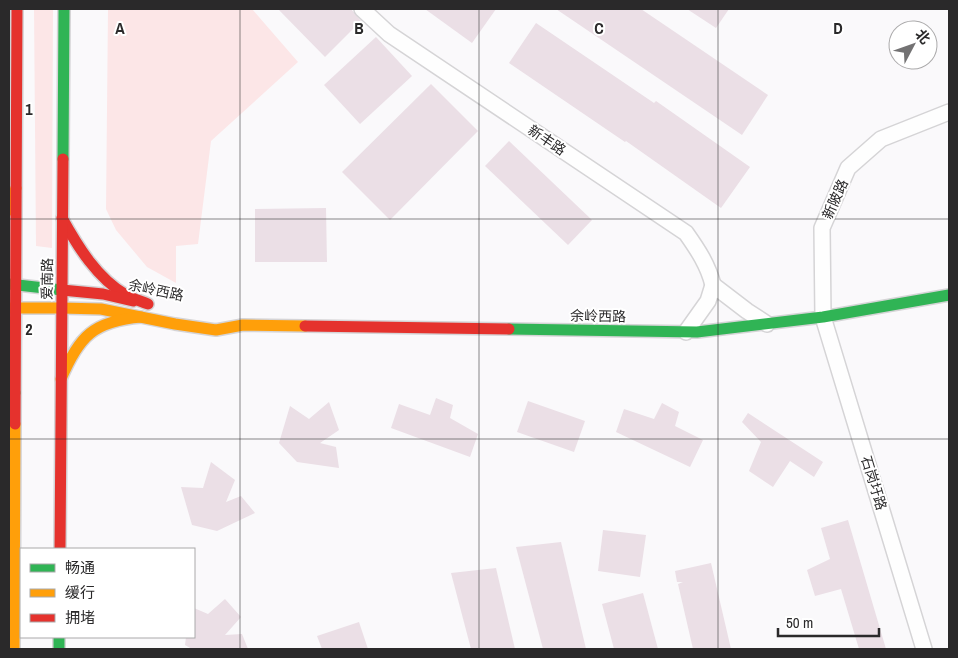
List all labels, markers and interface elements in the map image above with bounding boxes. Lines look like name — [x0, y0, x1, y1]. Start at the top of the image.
text: A — [115, 17, 125, 39]
text: B — [354, 17, 364, 39]
text: C — [594, 17, 604, 39]
text: D — [833, 17, 843, 39]
north arrow — [888, 20, 938, 70]
text: 北 — [911, 25, 934, 48]
text: 1 — [25, 98, 33, 120]
street label: 新丰路 — [525, 121, 569, 159]
street label: 新陂路 — [818, 176, 852, 222]
street label: 爱南路 — [38, 258, 56, 300]
street label: 余岭西路 — [127, 275, 185, 305]
street label: 余岭西路 — [570, 307, 626, 325]
text: 2 — [25, 318, 33, 340]
street label: 石岗圩路 — [857, 454, 891, 512]
legend — [20, 548, 195, 638]
text: 畅通 — [65, 557, 95, 578]
text: 缓行 — [65, 582, 95, 603]
scale bar — [778, 606, 879, 638]
text: 拥堵 — [65, 607, 95, 628]
text: 50 m — [786, 612, 813, 633]

